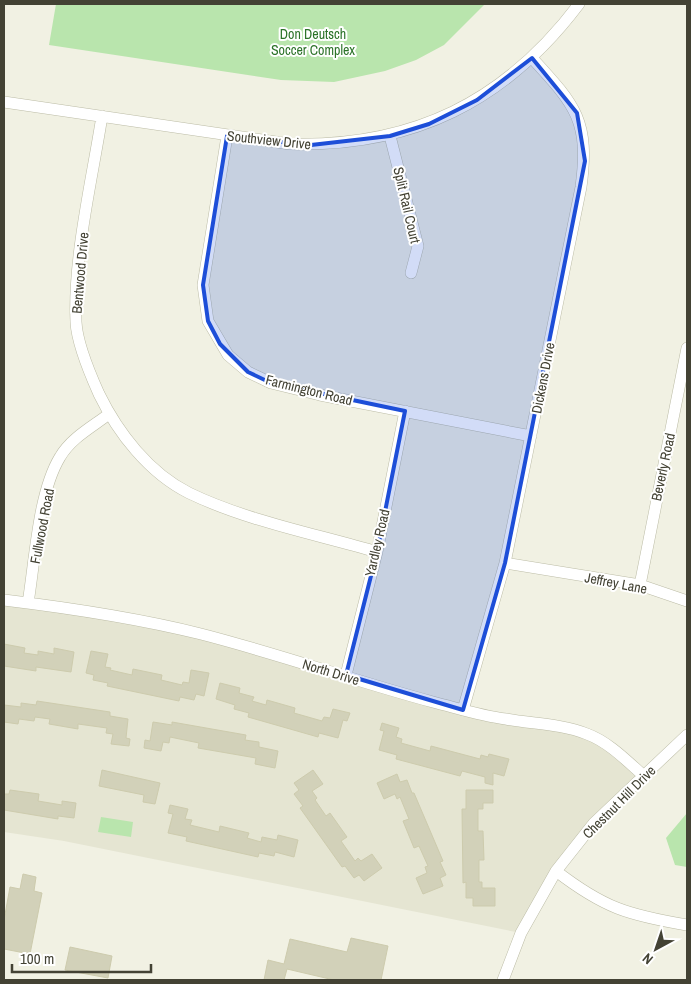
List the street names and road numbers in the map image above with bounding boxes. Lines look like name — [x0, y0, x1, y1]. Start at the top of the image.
street label: Southview Drive — [226, 127, 312, 153]
street label: Split Rail Court — [389, 165, 425, 245]
street label: Bentwood Drive — [67, 232, 93, 314]
street label: Dickens Drive — [527, 341, 559, 415]
street label: Farmington Road — [264, 371, 354, 409]
street label: Beverly Road — [647, 431, 679, 503]
street label: Fullwood Road — [26, 487, 58, 565]
street label: Yardley Road — [361, 507, 393, 579]
street label: Jeffrey Lane — [583, 568, 649, 598]
street label: North Drive — [300, 655, 362, 689]
street label: Chestnut Hill Drive — [579, 762, 659, 842]

